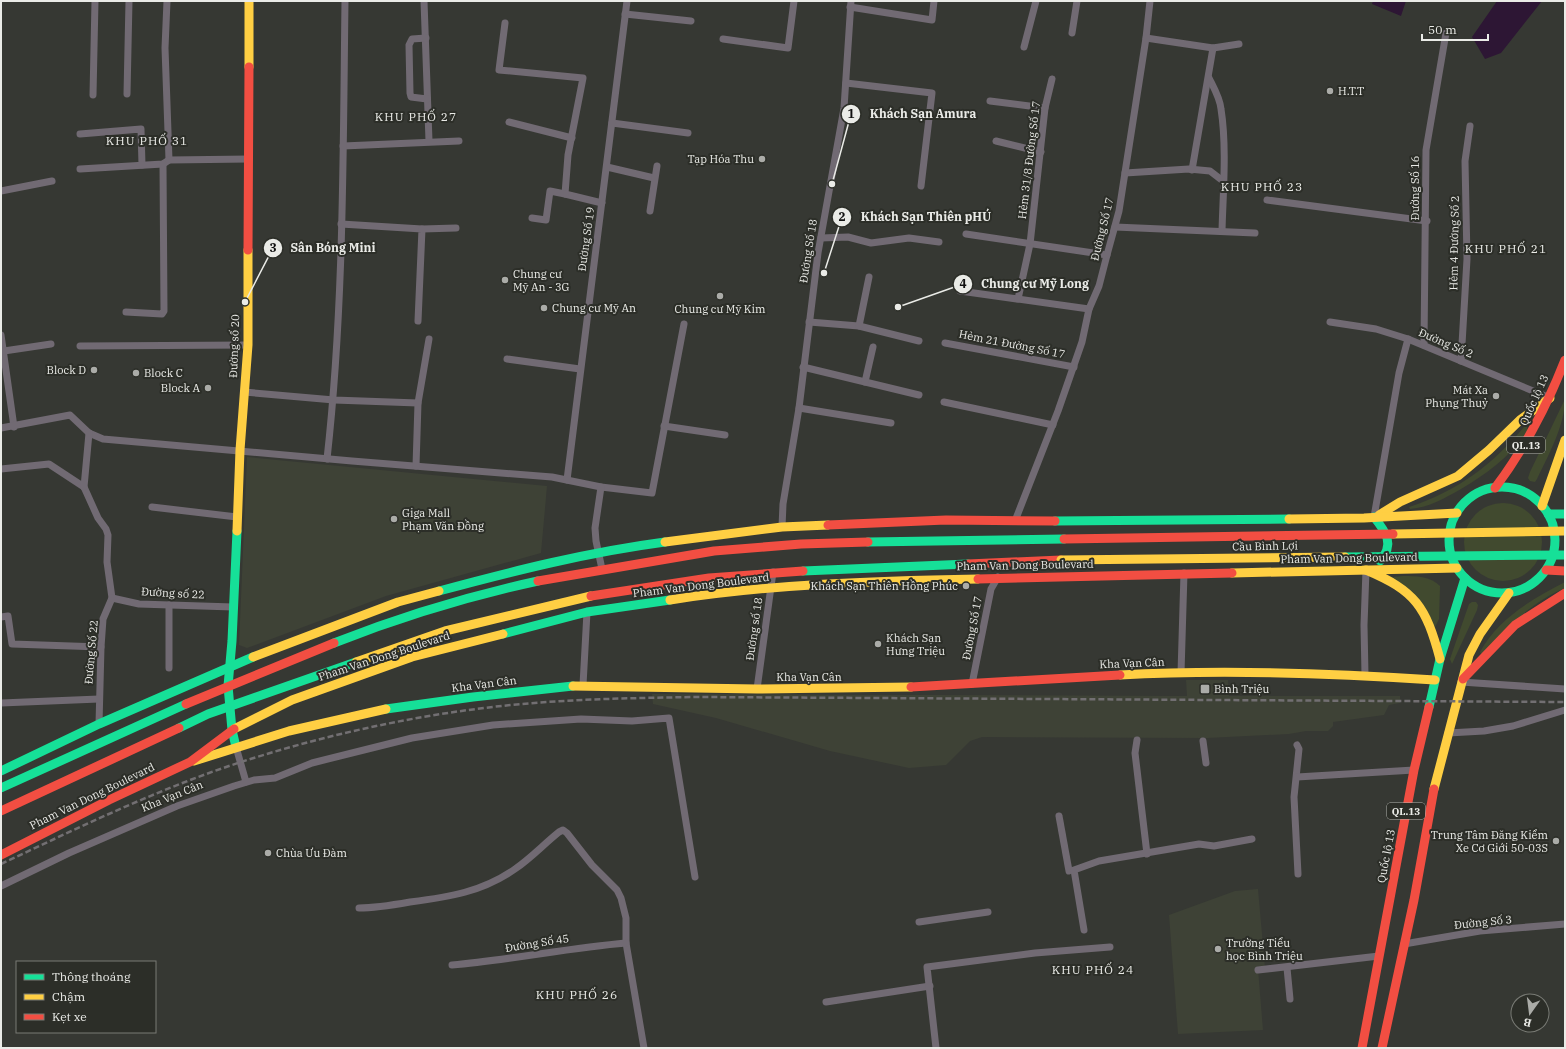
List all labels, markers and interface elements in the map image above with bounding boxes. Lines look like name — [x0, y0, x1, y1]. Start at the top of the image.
scale bar — [1422, 16, 1488, 42]
text: 50 m — [1428, 22, 1457, 37]
place label: H.T.T — [1338, 84, 1364, 98]
marker: H.T.T — [1325, 86, 1335, 96]
street label: Hẻm 31/8 Đường Số 17 — [1015, 100, 1043, 220]
callout: Khách Sạn Amura — [841, 102, 984, 126]
text: 1 — [847, 106, 855, 121]
text: Khách Sạn Amura — [870, 106, 976, 121]
district label: KHU PHỐ 27 — [375, 108, 457, 124]
district label: KHU PHỐ 31 — [106, 132, 188, 148]
place label: Tạp Hóa Thu — [688, 152, 754, 166]
marker: Tạp Hóa Thu — [757, 154, 767, 164]
street label: Đường Số 16 — [1408, 156, 1422, 220]
district label: KHU PHỐ 23 — [1221, 178, 1303, 194]
street label: Hẻm 4 Đường Số 2 — [1446, 195, 1462, 291]
street label: Đường Số 17 — [1087, 196, 1117, 262]
callout: Khách Sạn Thiên pHÚ — [832, 205, 999, 229]
street label: Đường Số 19 — [575, 206, 597, 272]
text: Khách Sạn Thiên pHÚ — [861, 208, 991, 224]
text: 2 — [838, 209, 846, 224]
street label: Đường Số 18 — [796, 218, 820, 284]
callout: Sân Bóng Mini — [263, 236, 384, 260]
text: 3 — [269, 240, 277, 255]
text: Sân Bóng Mini — [291, 240, 376, 255]
district label: KHU PHỐ 21 — [1465, 240, 1547, 256]
place label: Chung cư Mỹ An - 3G — [513, 267, 570, 294]
callout: Chung cư Mỹ Long — [953, 272, 1097, 296]
marker: Chung cư Mỹ An - 3G — [500, 275, 510, 285]
text: 4 — [959, 276, 967, 291]
text: Chung cư Mỹ Long — [981, 276, 1089, 291]
marker: Chung cư Mỹ Kim — [715, 291, 725, 301]
place label: Chung cư Mỹ An — [552, 301, 636, 315]
place label: Chung cư Mỹ Kim — [674, 302, 766, 316]
marker: Chung cư Mỹ An — [539, 303, 549, 313]
street label: Đường số 20 — [226, 314, 242, 378]
street label: Đường Số 2 — [1416, 325, 1476, 361]
street label: Hẻm 21 Đường Số 17 — [958, 327, 1066, 361]
place label: Block D — [47, 363, 86, 377]
marker: Block D — [89, 365, 99, 375]
place label: Block C — [144, 366, 183, 380]
marker: Block C — [131, 368, 141, 378]
street label: Quốc lộ 13 — [1517, 372, 1551, 428]
place label: Block A — [161, 381, 200, 395]
marker: Block A — [203, 383, 213, 393]
place label: Mát Xa Phụng Thuỷ — [1425, 383, 1488, 410]
marker: Mát Xa Phụng Thuỷ — [1491, 391, 1501, 401]
road number: QL.13 — [1507, 437, 1545, 453]
place label: Giga Mall Phạm Văn Đồng — [402, 506, 484, 533]
marker: Giga Mall Phạm Văn Đồng — [389, 514, 399, 524]
street label: Cầu Bình Lợi — [1232, 538, 1299, 554]
street label: Pham Van Dong Boulevard — [1280, 550, 1418, 566]
street label: Pham Van Dong Boulevard — [956, 557, 1094, 573]
street label: Pham Van Dong Boulevard — [632, 570, 770, 600]
place label: Khách Sạn Thiên Hồng Phúc — [811, 579, 958, 593]
marker: Khách Sạn Thiên Hồng Phúc — [961, 581, 971, 591]
street label: Đường số 22 — [141, 584, 205, 602]
street label: Đường Số 17 — [959, 595, 985, 661]
street label: Đường số 18 — [743, 596, 765, 662]
street label: Đường Số 22 — [81, 619, 101, 685]
street label: Pham Van Dong Boulevard — [317, 628, 452, 684]
place label: Khách Sạn Hưng Triệu — [886, 631, 945, 658]
marker: Khách Sạn Hưng Triệu — [873, 639, 883, 649]
street label: Kha Vạn Cân — [1099, 655, 1165, 671]
street label: Kha Vạn Cân — [776, 670, 842, 684]
street label: Kha Vạn Cân — [451, 673, 517, 695]
place label: Bình Triệu — [1214, 682, 1270, 696]
marker: Bình Triệu — [1199, 683, 1211, 695]
street label: Pham Van Dong Boulevard — [27, 759, 157, 832]
street label: Kha Vạn Cân — [139, 777, 205, 815]
road number: QL.13 — [1387, 803, 1425, 819]
street label: Quốc lộ 13 — [1374, 828, 1398, 884]
place label: Trung Tâm Đăng Kiểm Xe Cơ Giới 50-03S — [1431, 828, 1549, 855]
marker: Trung Tâm Đăng Kiểm Xe Cơ Giới 50-03S — [1551, 836, 1561, 846]
place label: Chùa Ưu Đàm — [276, 846, 348, 860]
marker: Chùa Ưu Đàm — [263, 848, 273, 858]
street label: Đường Số 3 — [1453, 912, 1513, 932]
street label: Đường Số 45 — [504, 931, 570, 955]
place label: Trường Tiểu học Bình Triệu — [1226, 936, 1303, 963]
marker: Trường Tiểu học Bình Triệu — [1213, 944, 1223, 954]
legend — [16, 961, 156, 1033]
district label: KHU PHỐ 24 — [1052, 961, 1134, 977]
text: Thông thoáng — [52, 969, 131, 984]
district label: KHU PHỐ 26 — [536, 986, 618, 1002]
text: Chậm — [52, 989, 86, 1004]
north arrow — [1510, 993, 1550, 1033]
text: Kẹt xe — [52, 1009, 87, 1024]
text: B — [1522, 1015, 1533, 1030]

